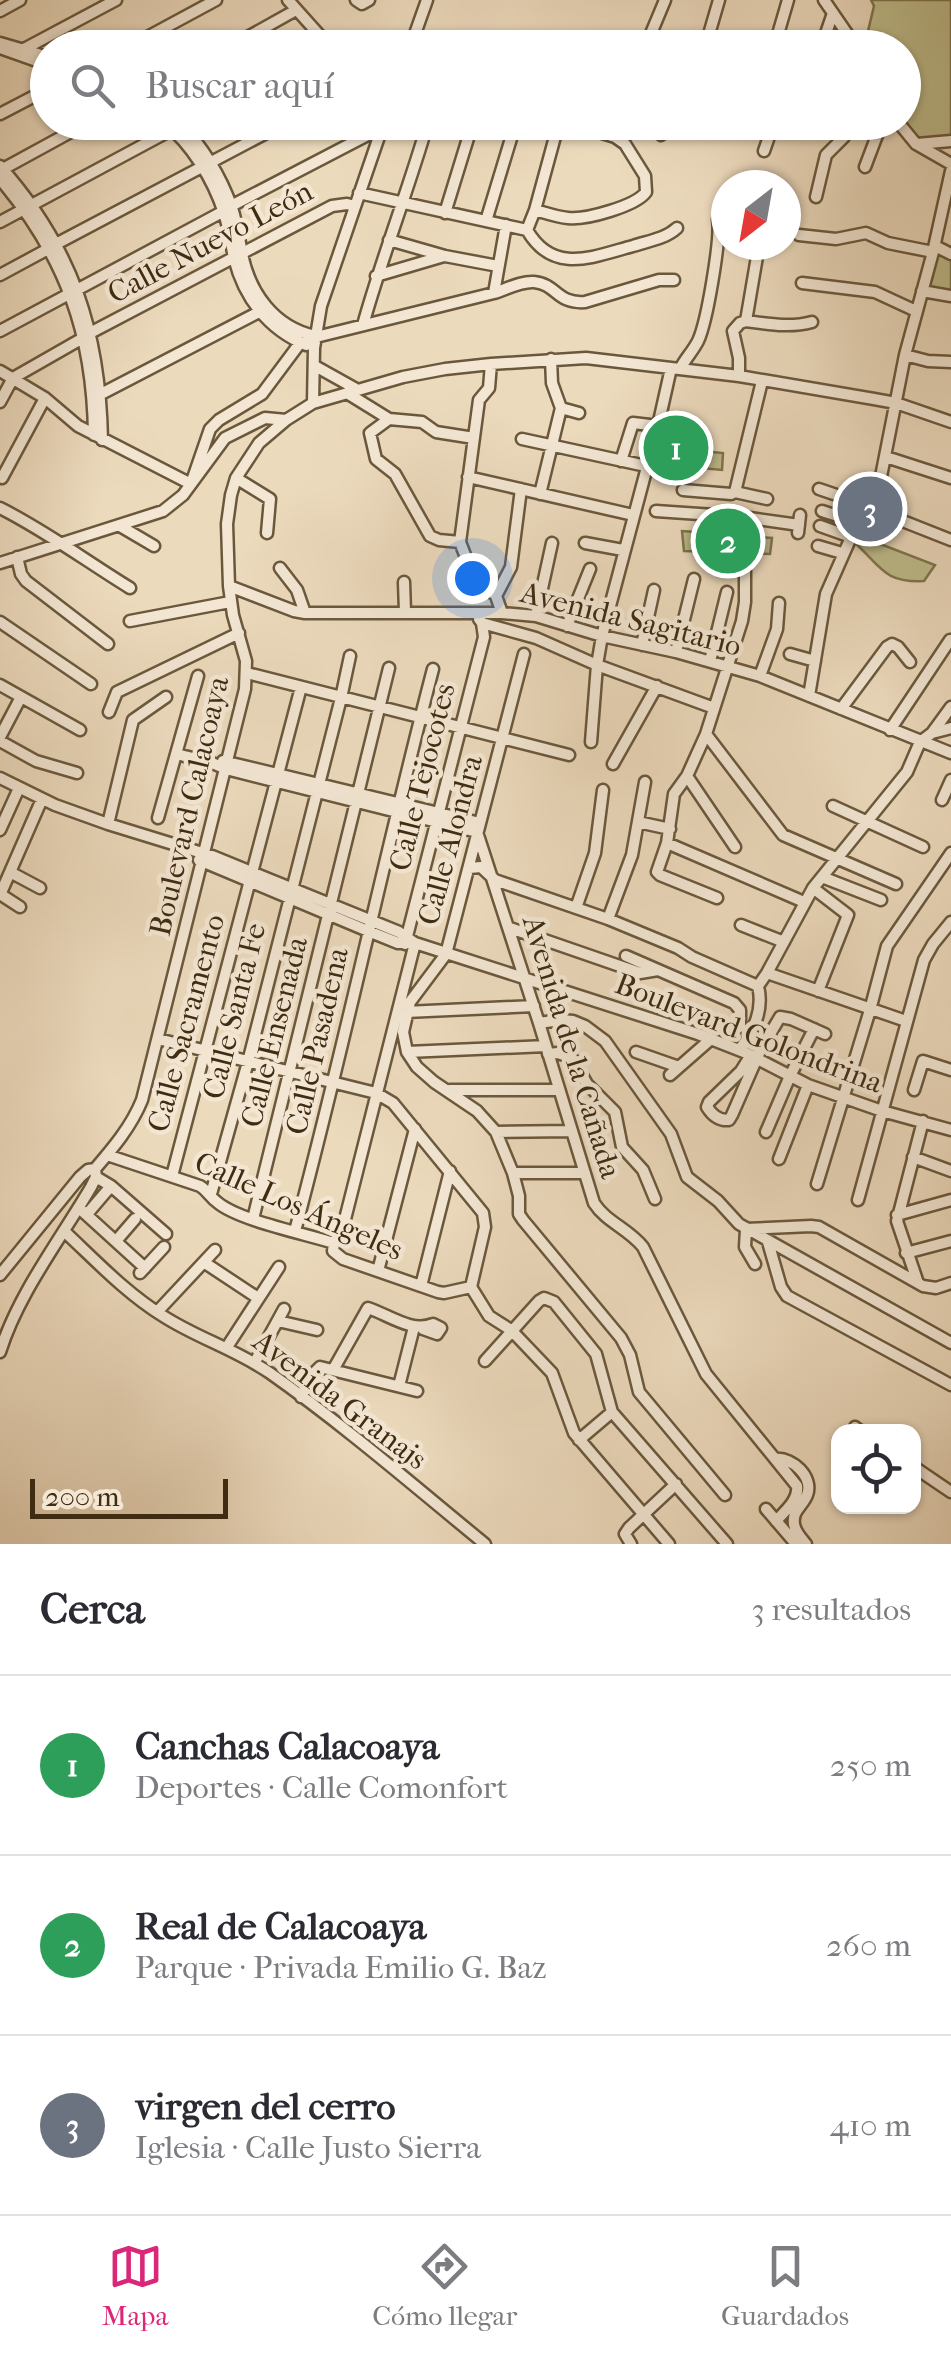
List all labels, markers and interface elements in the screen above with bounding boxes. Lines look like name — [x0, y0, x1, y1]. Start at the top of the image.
search box — [30, 30, 921, 140]
icon: search — [65, 58, 120, 113]
text: Buscar aquí — [145, 63, 334, 108]
north arrow — [711, 170, 801, 260]
street label: Calle Nuevo León — [102, 173, 319, 311]
pin: 1 — [644, 410, 708, 486]
pin: 3 — [838, 472, 902, 546]
pin: 2 — [696, 504, 760, 578]
your location — [447, 553, 498, 604]
street label: Avenida Sagitario — [516, 575, 745, 664]
street label: Boulevard Calacoaya — [143, 672, 237, 939]
street label: Calle Tejocotes — [382, 680, 463, 875]
street label: Calle Alondra — [411, 750, 490, 929]
street label: Calle Sacramento — [141, 911, 232, 1136]
street label: Avenida de la Cañada — [515, 911, 628, 1184]
street label: Calle Santa Fe — [196, 919, 273, 1103]
street label: Calle Ensenada — [234, 932, 315, 1131]
street label: Calle Pasadena — [279, 943, 356, 1138]
street label: Boulevard Golondrina — [610, 966, 889, 1101]
street label: Calle Los Ángeles — [189, 1145, 408, 1268]
street label: Avenida Granajs — [245, 1323, 434, 1477]
map controls — [831, 1424, 921, 1514]
button: locate — [831, 1424, 921, 1514]
scale bar — [30, 1474, 228, 1518]
text: 200 m — [45, 1480, 120, 1513]
text: Cerca — [40, 1585, 145, 1634]
text: 3 resultados — [752, 1591, 911, 1628]
text: Canchas Calacoaya — [135, 1724, 439, 1769]
text: 1 — [67, 1747, 78, 1784]
text: 250 m — [830, 1747, 911, 1784]
text: Deportes · Calle Comonfort — [135, 1769, 508, 1806]
text: Real de Calacoaya — [135, 1904, 426, 1949]
text: 2 — [64, 1927, 81, 1964]
text: 260 m — [826, 1927, 911, 1964]
text: Parque · Privada Emilio G. Baz — [135, 1949, 546, 1986]
text: virgen del cerro — [135, 2084, 396, 2129]
text: 3 — [66, 2107, 79, 2144]
text: 410 m — [830, 2107, 911, 2144]
text: Iglesia · Calle Justo Sierra — [135, 2129, 481, 2166]
tab: Mapa — [102, 2239, 169, 2332]
tab: Cómo llegar — [372, 2239, 517, 2332]
tab: Guardados — [721, 2239, 849, 2332]

